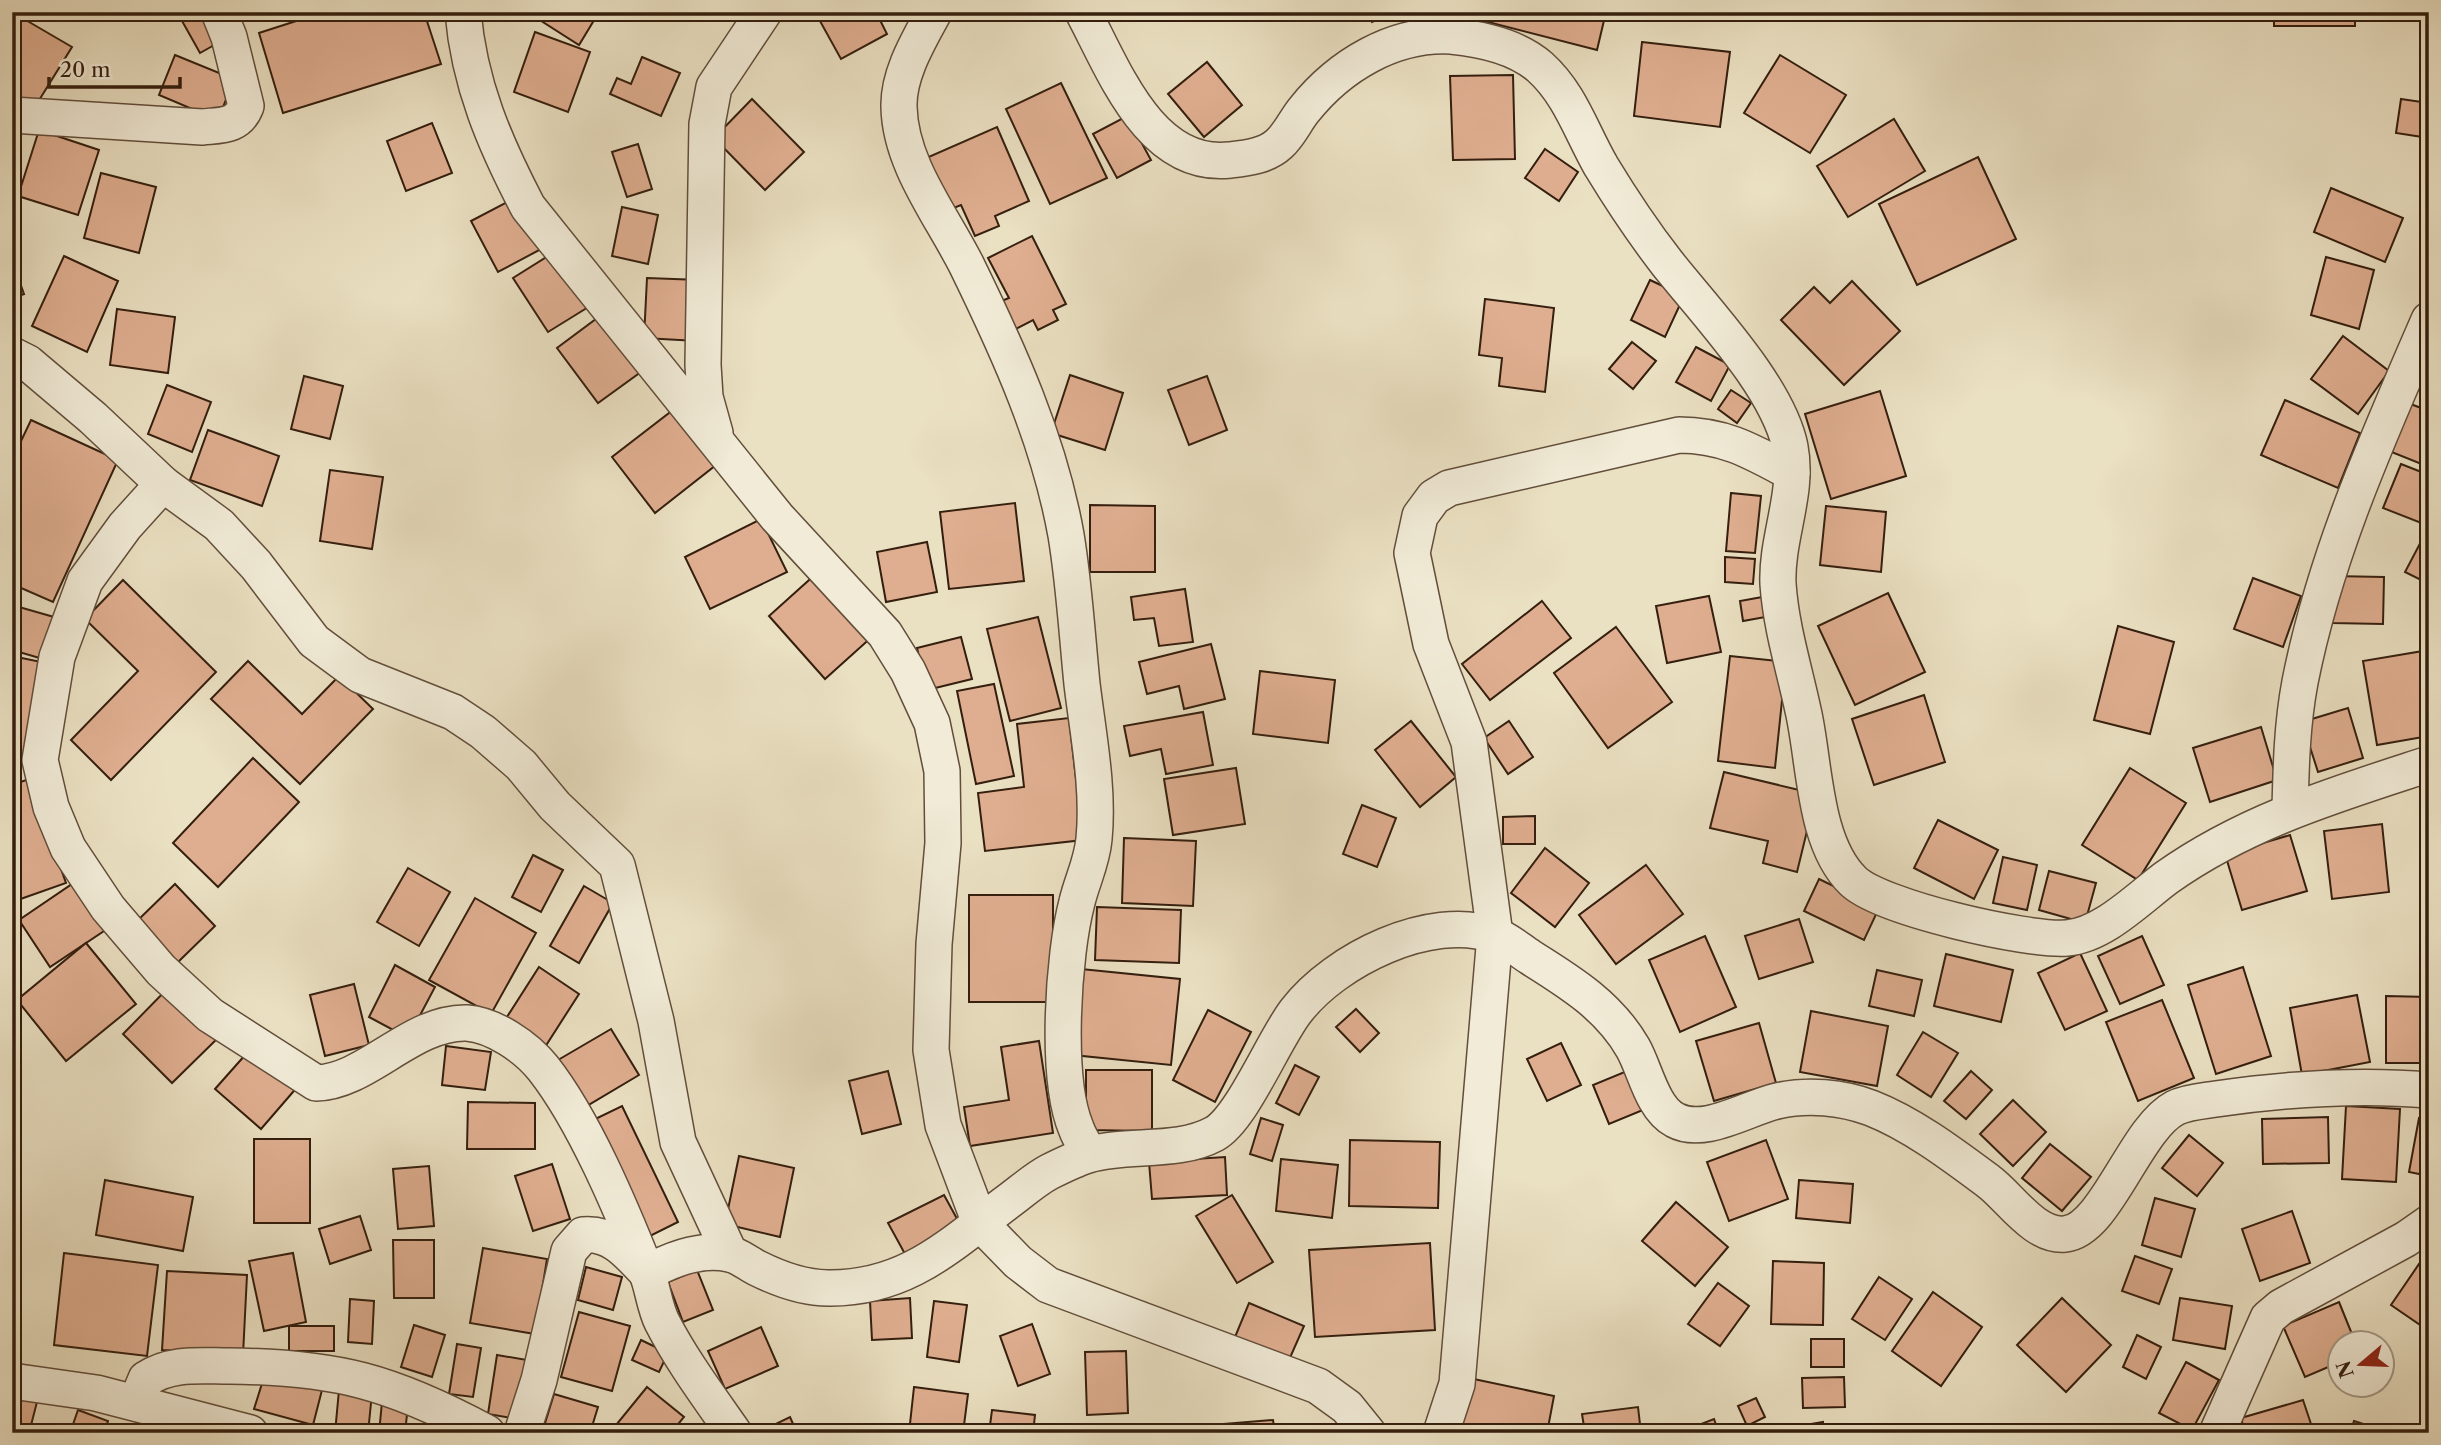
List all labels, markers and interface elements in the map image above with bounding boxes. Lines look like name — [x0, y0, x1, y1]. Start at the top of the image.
scale bar — [49, 46, 180, 90]
text: 20 m — [60, 57, 111, 82]
north arrow — [2326, 1330, 2396, 1400]
text: N — [2332, 1358, 2359, 1381]

